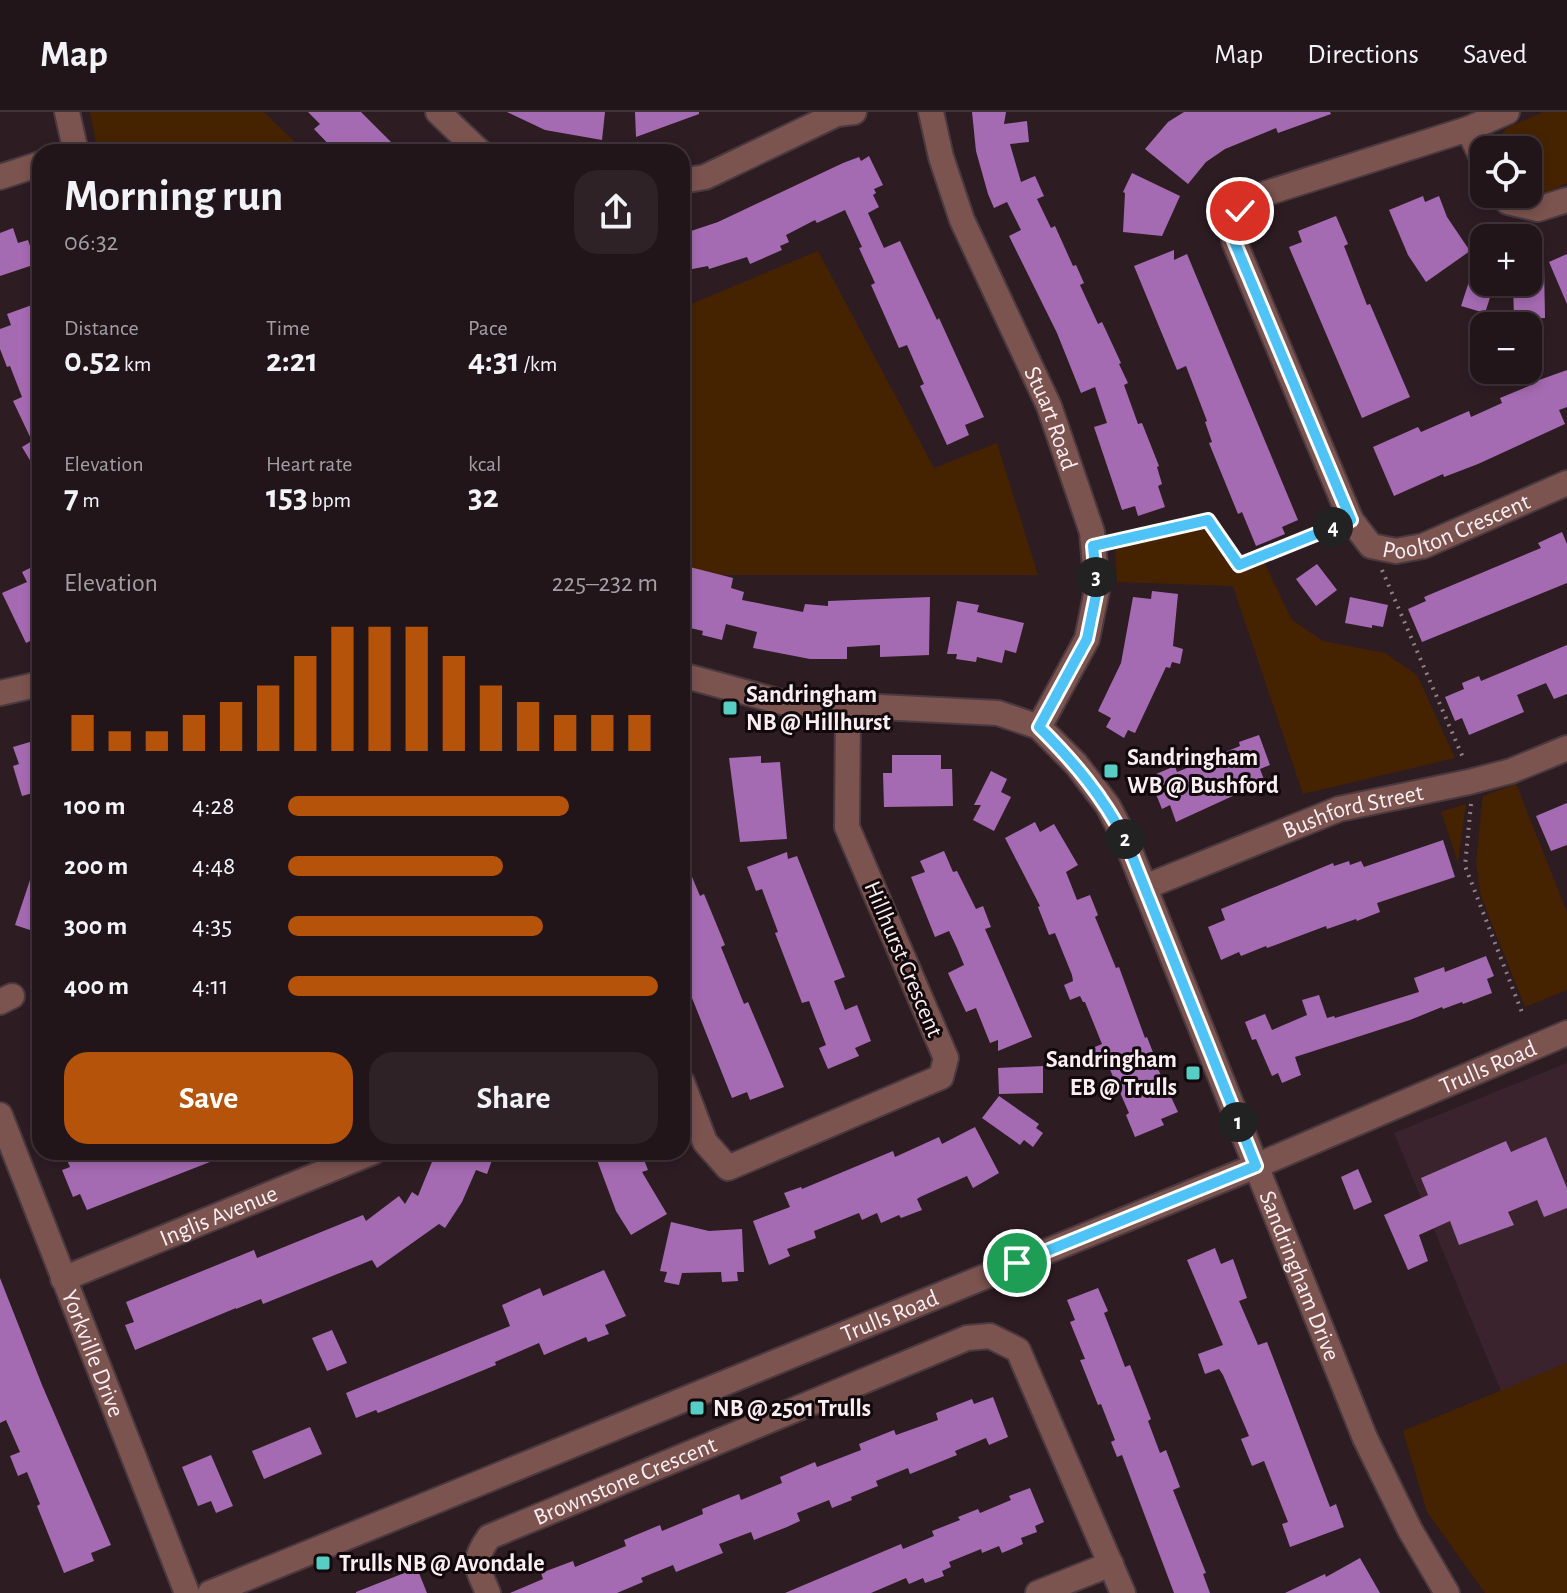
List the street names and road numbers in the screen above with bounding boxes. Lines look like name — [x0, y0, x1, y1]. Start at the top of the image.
street label: Stuart Road — [1019, 363, 1081, 473]
street label: Poolton Crescent — [1380, 490, 1534, 564]
street label: Bushford Street — [1279, 781, 1426, 843]
street label: Hillhurst Crescent — [859, 878, 947, 1041]
street label: Trulls Road — [1436, 1037, 1540, 1099]
street label: Inglis Avenue — [156, 1181, 281, 1251]
street label: Sandringham Drive — [1254, 1188, 1344, 1364]
street label: Trulls Road — [838, 1286, 942, 1347]
street label: Yorkville Drive — [57, 1287, 128, 1421]
street label: Brownstone Crescent — [530, 1433, 721, 1530]

